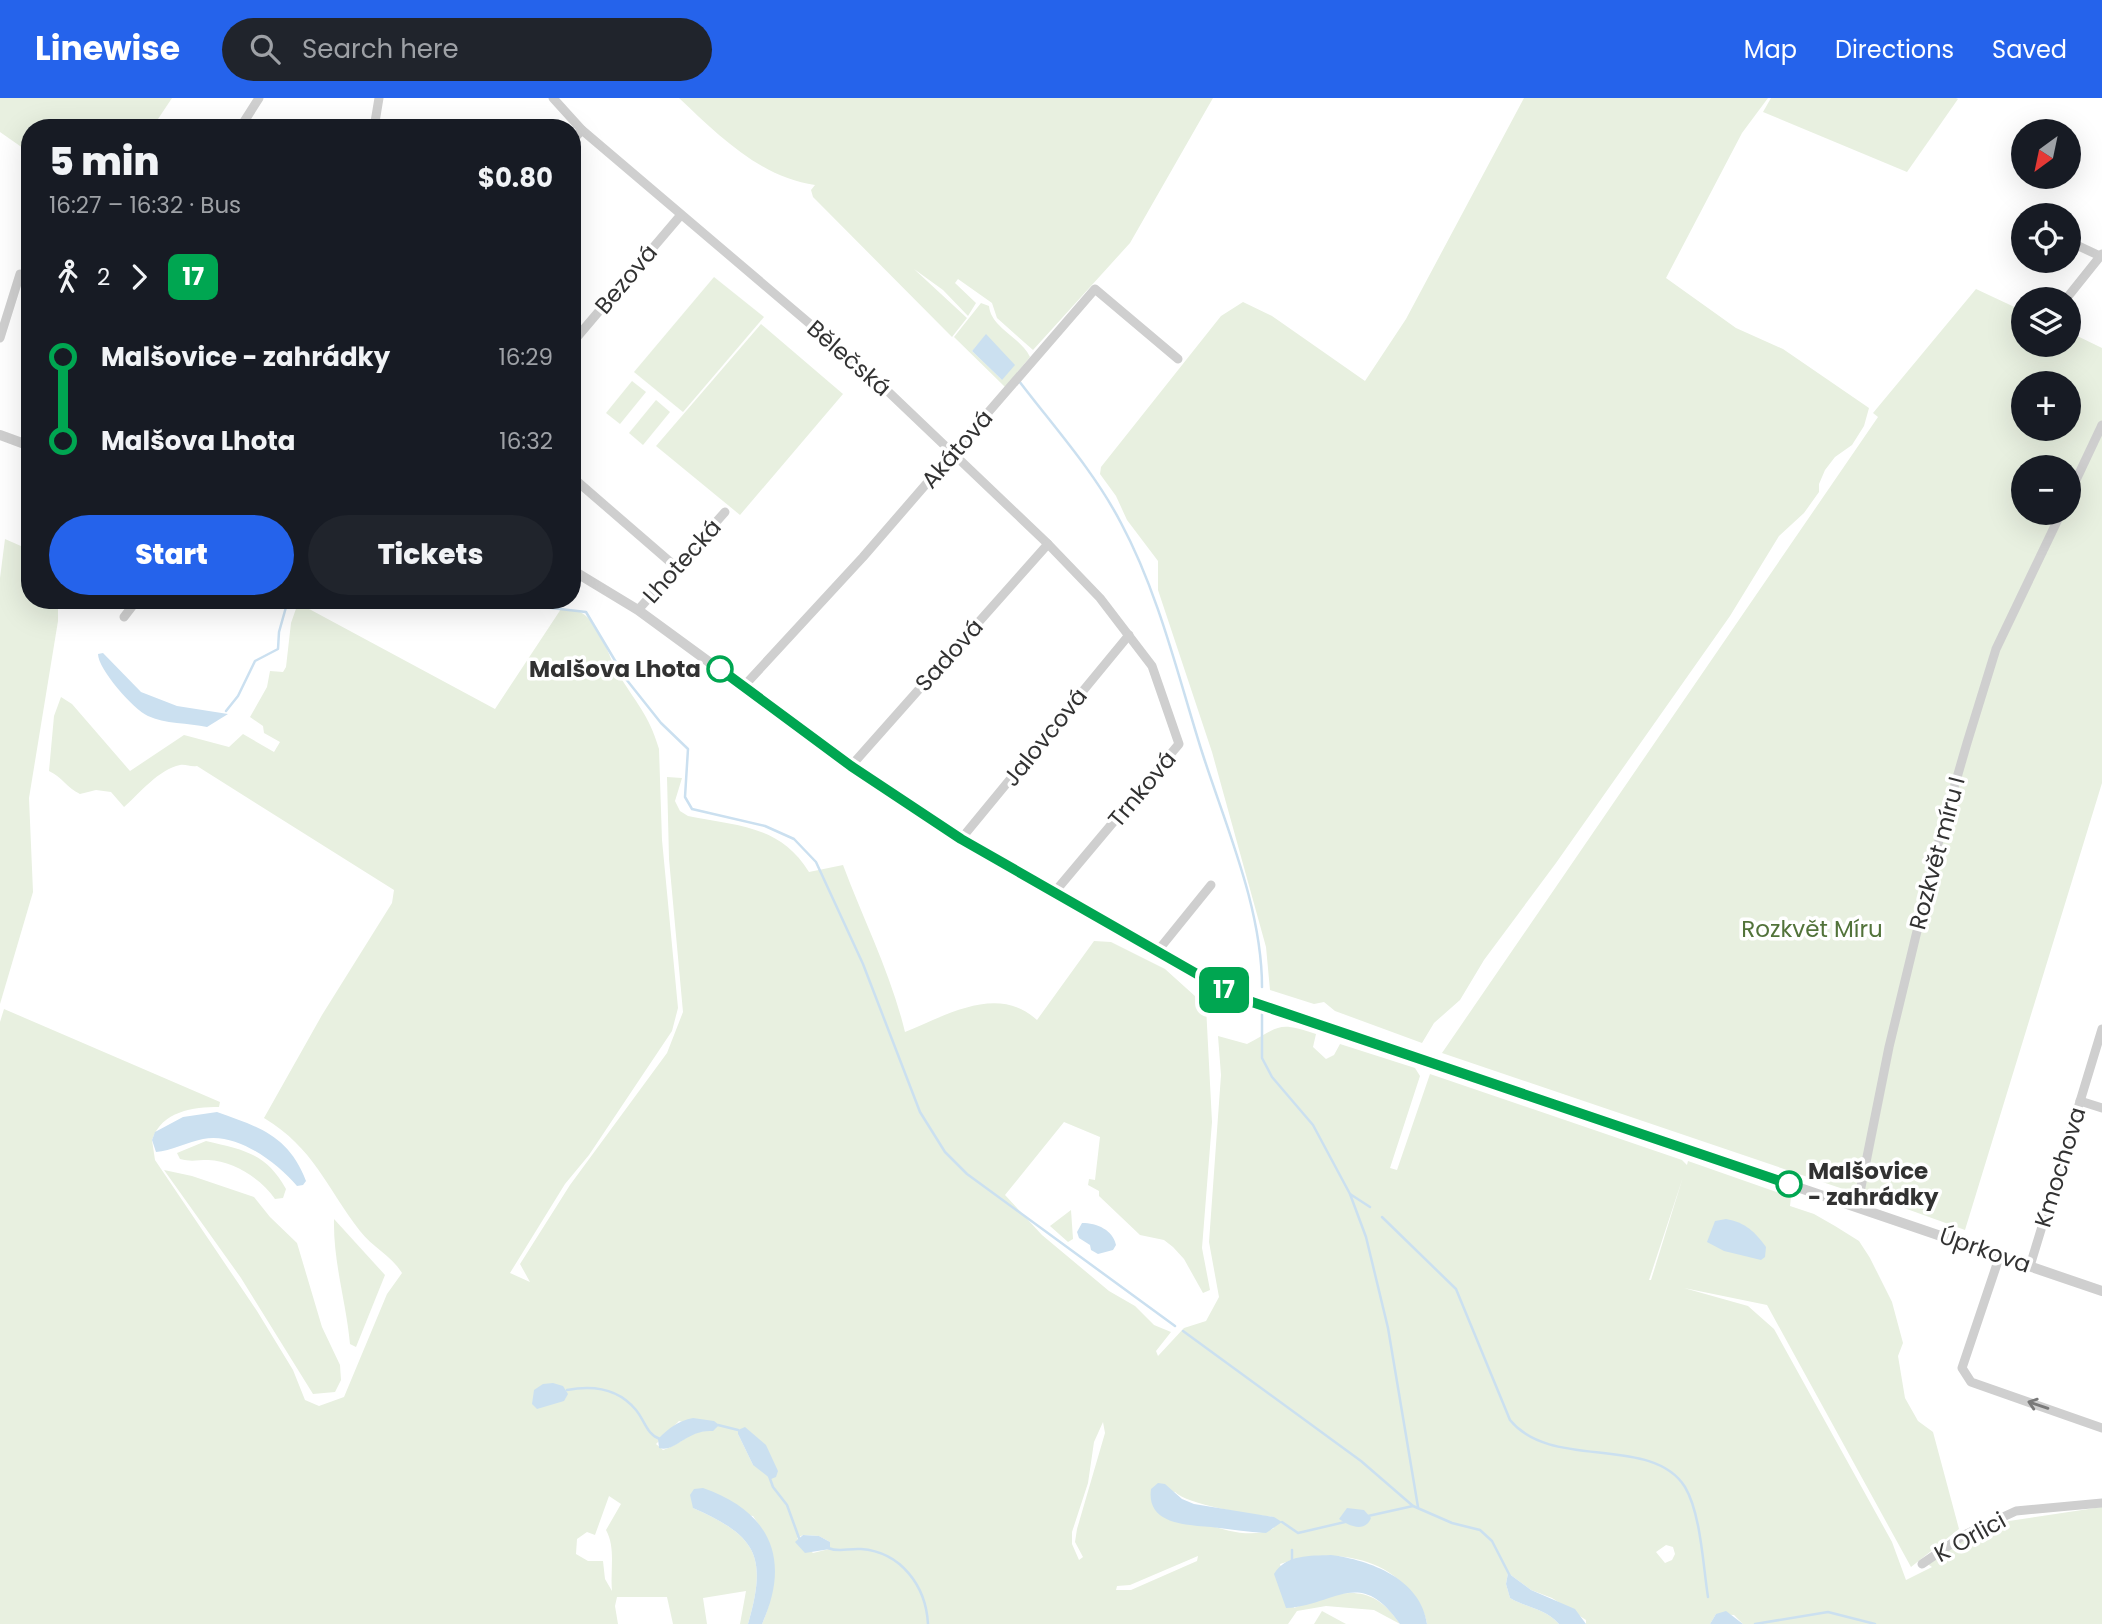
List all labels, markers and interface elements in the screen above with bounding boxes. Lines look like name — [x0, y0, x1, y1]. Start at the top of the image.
search box — [222, 18, 712, 81]
text: Linewise — [35, 25, 180, 72]
icon: search — [246, 30, 284, 68]
text: Search here — [302, 31, 459, 67]
text: Map — [1744, 33, 1797, 66]
text: Directions — [1835, 33, 1954, 66]
text: Saved — [1992, 33, 2067, 66]
north arrow — [2011, 119, 2081, 189]
map controls — [2011, 119, 2081, 525]
text: 5 min — [49, 135, 159, 188]
text: $0.80 — [478, 160, 553, 196]
text: 16:27 – 16:32 · Bus — [49, 189, 241, 221]
button: locate — [2011, 203, 2081, 273]
street label: Bezová — [587, 237, 665, 321]
icon: walk — [49, 258, 87, 296]
icon: forward — [120, 258, 158, 296]
text: 17 — [182, 260, 204, 293]
text: 2 — [97, 261, 110, 293]
button: layers — [2011, 287, 2081, 357]
street label: Bělečská — [800, 313, 898, 403]
text: Malšovice - zahrádky — [101, 339, 390, 375]
text: 16:29 — [498, 341, 553, 373]
button: + — [2011, 371, 2081, 441]
street label: Akátová — [914, 403, 1000, 495]
text: Malšova Lhota — [101, 423, 295, 459]
text: 16:32 — [499, 425, 553, 457]
button: − — [2011, 455, 2081, 525]
street label: Lhotecká — [636, 512, 728, 610]
button: Start — [49, 515, 294, 595]
button: Tickets — [308, 515, 553, 595]
street label: Sadová — [908, 612, 990, 698]
place label: Malšova Lhota — [529, 653, 701, 685]
marker: Malšova Lhota — [707, 656, 733, 682]
street label: Jalovcová — [995, 681, 1095, 793]
street label: Trnková — [1101, 744, 1183, 834]
street label: Rozkvět míru I — [1901, 773, 1973, 933]
park label: Rozkvět Míru — [1741, 913, 1883, 945]
line badge: 17 — [1192, 967, 1256, 1013]
text: 17 — [1213, 973, 1235, 1006]
street label: Kmochova — [2027, 1103, 2093, 1231]
place label: Malšovice - zahrádky — [1808, 1155, 1939, 1213]
marker: Malšovice - zahrádky — [1776, 1171, 1802, 1197]
street label: Úprkova — [1935, 1219, 2035, 1281]
one-way arrow — [2027, 1398, 2049, 1410]
street label: K Orlici — [1928, 1504, 2012, 1570]

